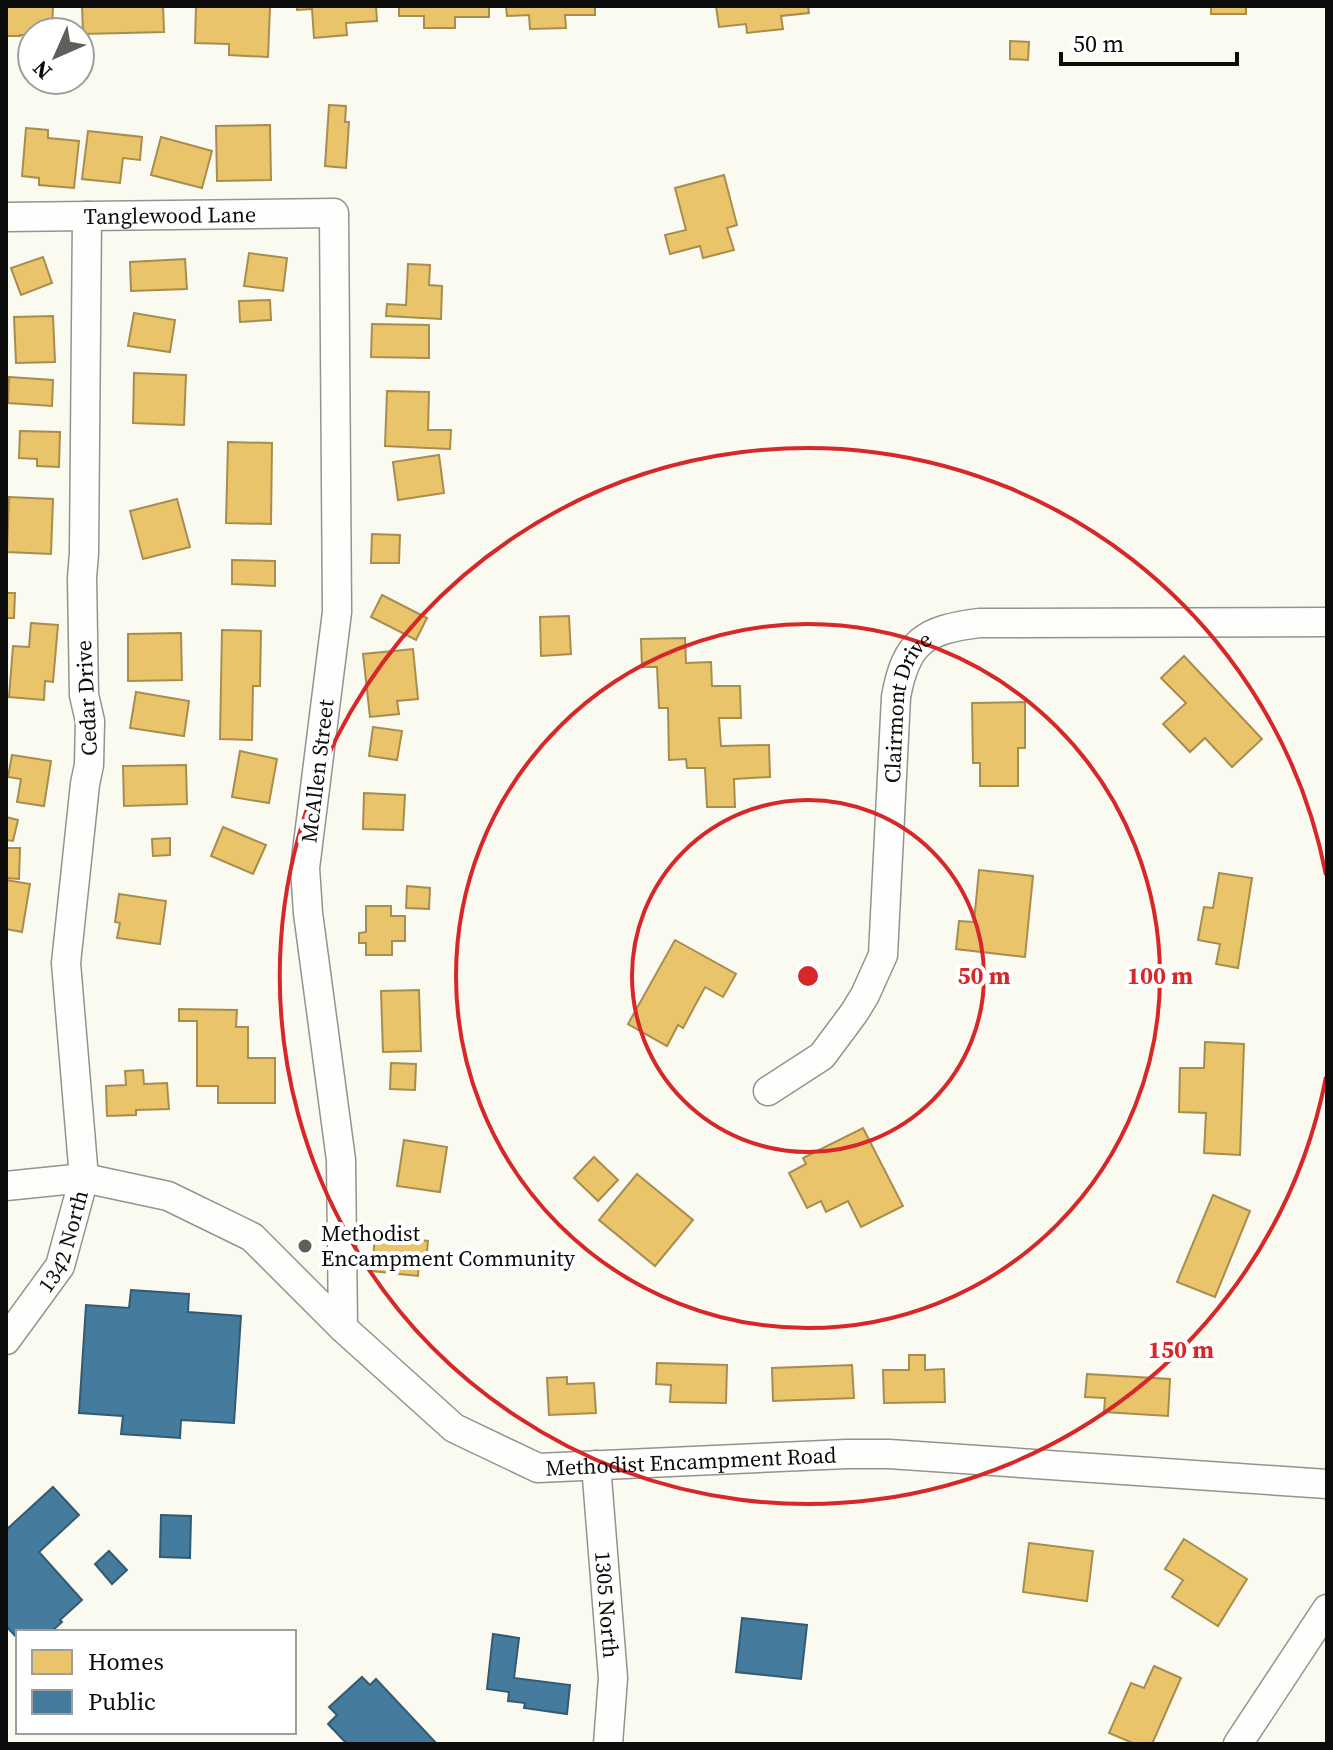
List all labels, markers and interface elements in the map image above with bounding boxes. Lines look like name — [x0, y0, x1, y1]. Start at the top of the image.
north arrow — [16, 16, 96, 96]
scale bar — [1061, 16, 1237, 66]
text: 50 m — [1073, 27, 1124, 60]
text: N — [26, 54, 58, 86]
street label: Tanglewood Lane — [84, 199, 256, 231]
street label: Clairmont Drive — [877, 624, 937, 784]
street label: Cedar Drive — [68, 639, 104, 757]
street label: McAllen Street — [293, 697, 341, 844]
text: 50 m — [958, 959, 1011, 992]
text: 100 m — [1127, 959, 1193, 992]
centre of rings — [794, 962, 822, 990]
street label: 1342 North — [31, 1187, 95, 1298]
place label: Methodist Encampment Community — [321, 1218, 576, 1273]
marker: Methodist Encampment Community — [296, 1237, 314, 1255]
text: 150 m — [1148, 1333, 1214, 1366]
street label: Methodist Encampment Road — [545, 1439, 838, 1483]
street label: 1305 North — [588, 1550, 626, 1659]
legend — [16, 1630, 296, 1734]
text: Homes — [88, 1645, 164, 1678]
text: Public — [88, 1685, 156, 1718]

